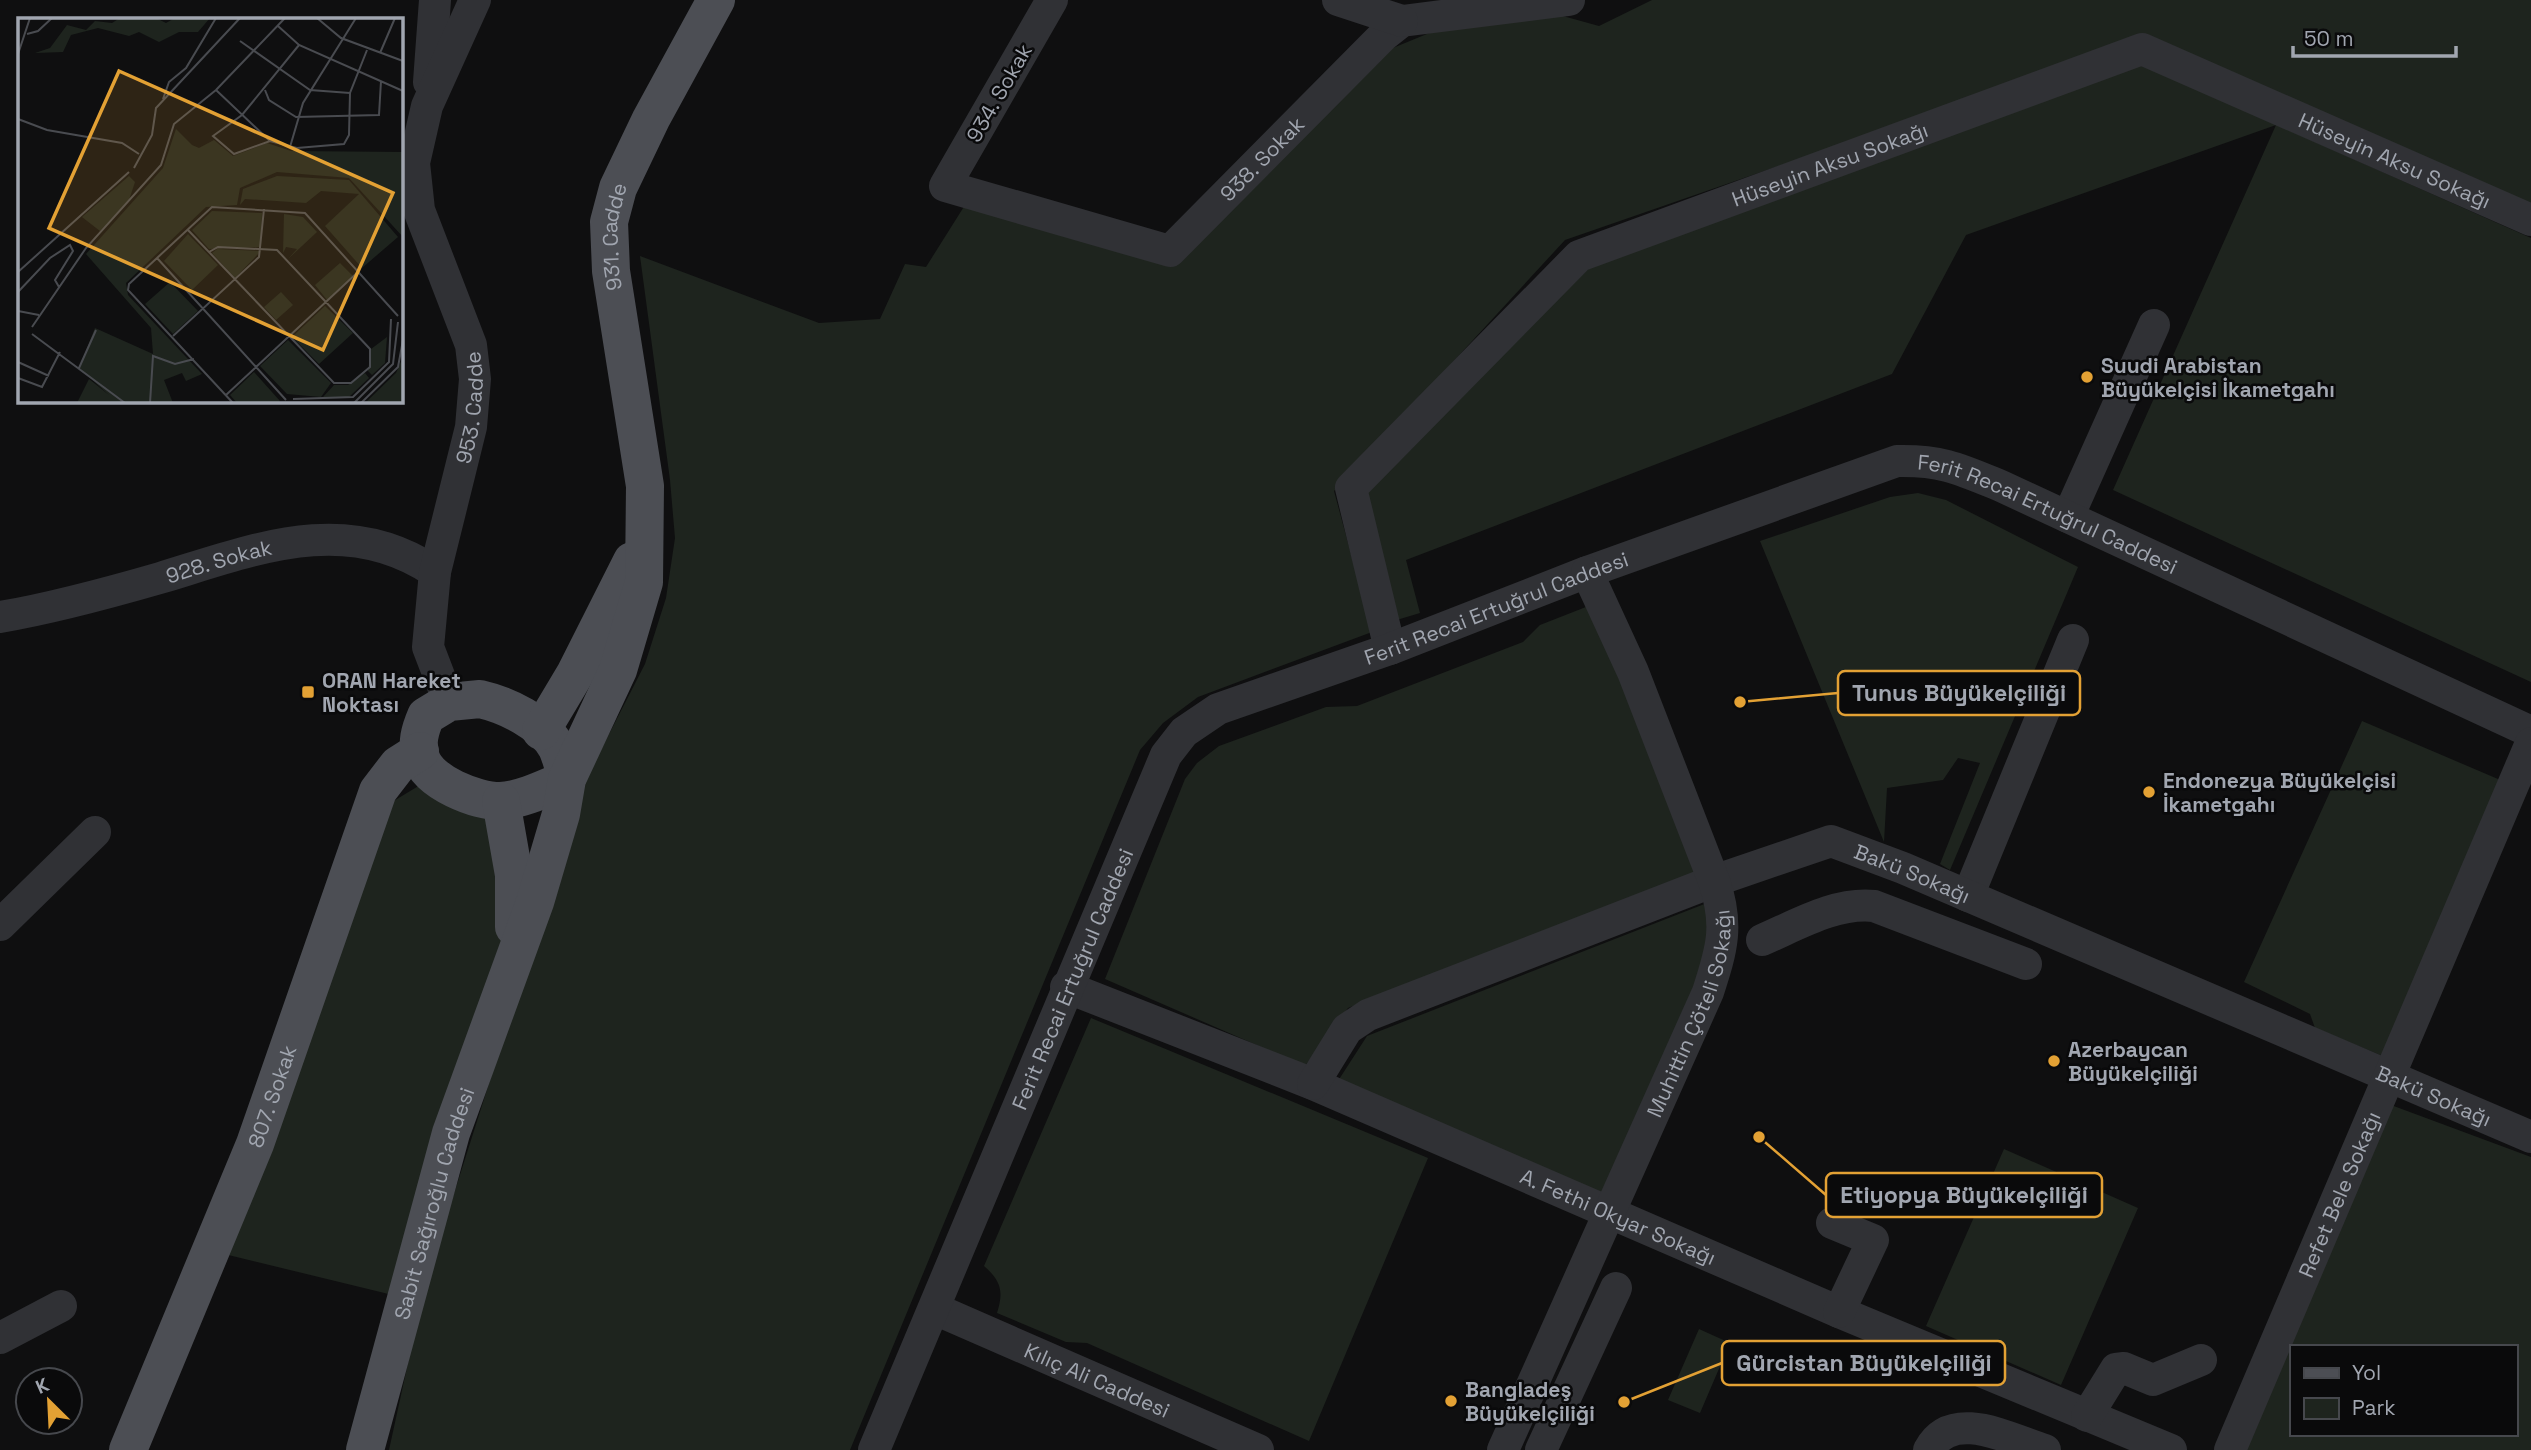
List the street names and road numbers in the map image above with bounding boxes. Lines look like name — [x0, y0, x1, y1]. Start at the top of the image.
street label: 934. Sokak — [960, 39, 1038, 147]
street label: Hüseyin Aksu Sokağı — [2295, 106, 2495, 214]
street label: 938. Sokak — [1214, 110, 1310, 207]
street label: Hüseyin Aksu Sokağı — [1728, 115, 1932, 212]
street label: 931. Cadde — [595, 180, 632, 293]
street label: 953. Cadde — [449, 350, 489, 466]
street label: Ferit Recai Ertuğrul Caddesi — [1916, 448, 2182, 580]
street label: 928. Sokak — [162, 533, 274, 589]
street label: Ferit Recai Ertuğrul Caddesi — [1360, 545, 1632, 671]
street label: Bakü Sokağı — [1851, 837, 1974, 909]
street label: Ferit Recai Ertuğrul Caddesi — [1005, 844, 1139, 1114]
street label: Muhittin Çöteli Sokağı — [1640, 908, 1736, 1121]
street label: 807. Sokak — [241, 1041, 302, 1151]
street label: Bakü Sokağı — [2372, 1059, 2496, 1132]
street label: Sabit Sağıroğlu Caddesi — [388, 1083, 480, 1323]
street label: Refet Bele Sokağı — [2292, 1107, 2386, 1281]
street label: A. Fethi Okyar Sokağı — [1516, 1162, 1720, 1271]
street label: Kılıç Ali Caddesi — [1020, 1336, 1174, 1423]

